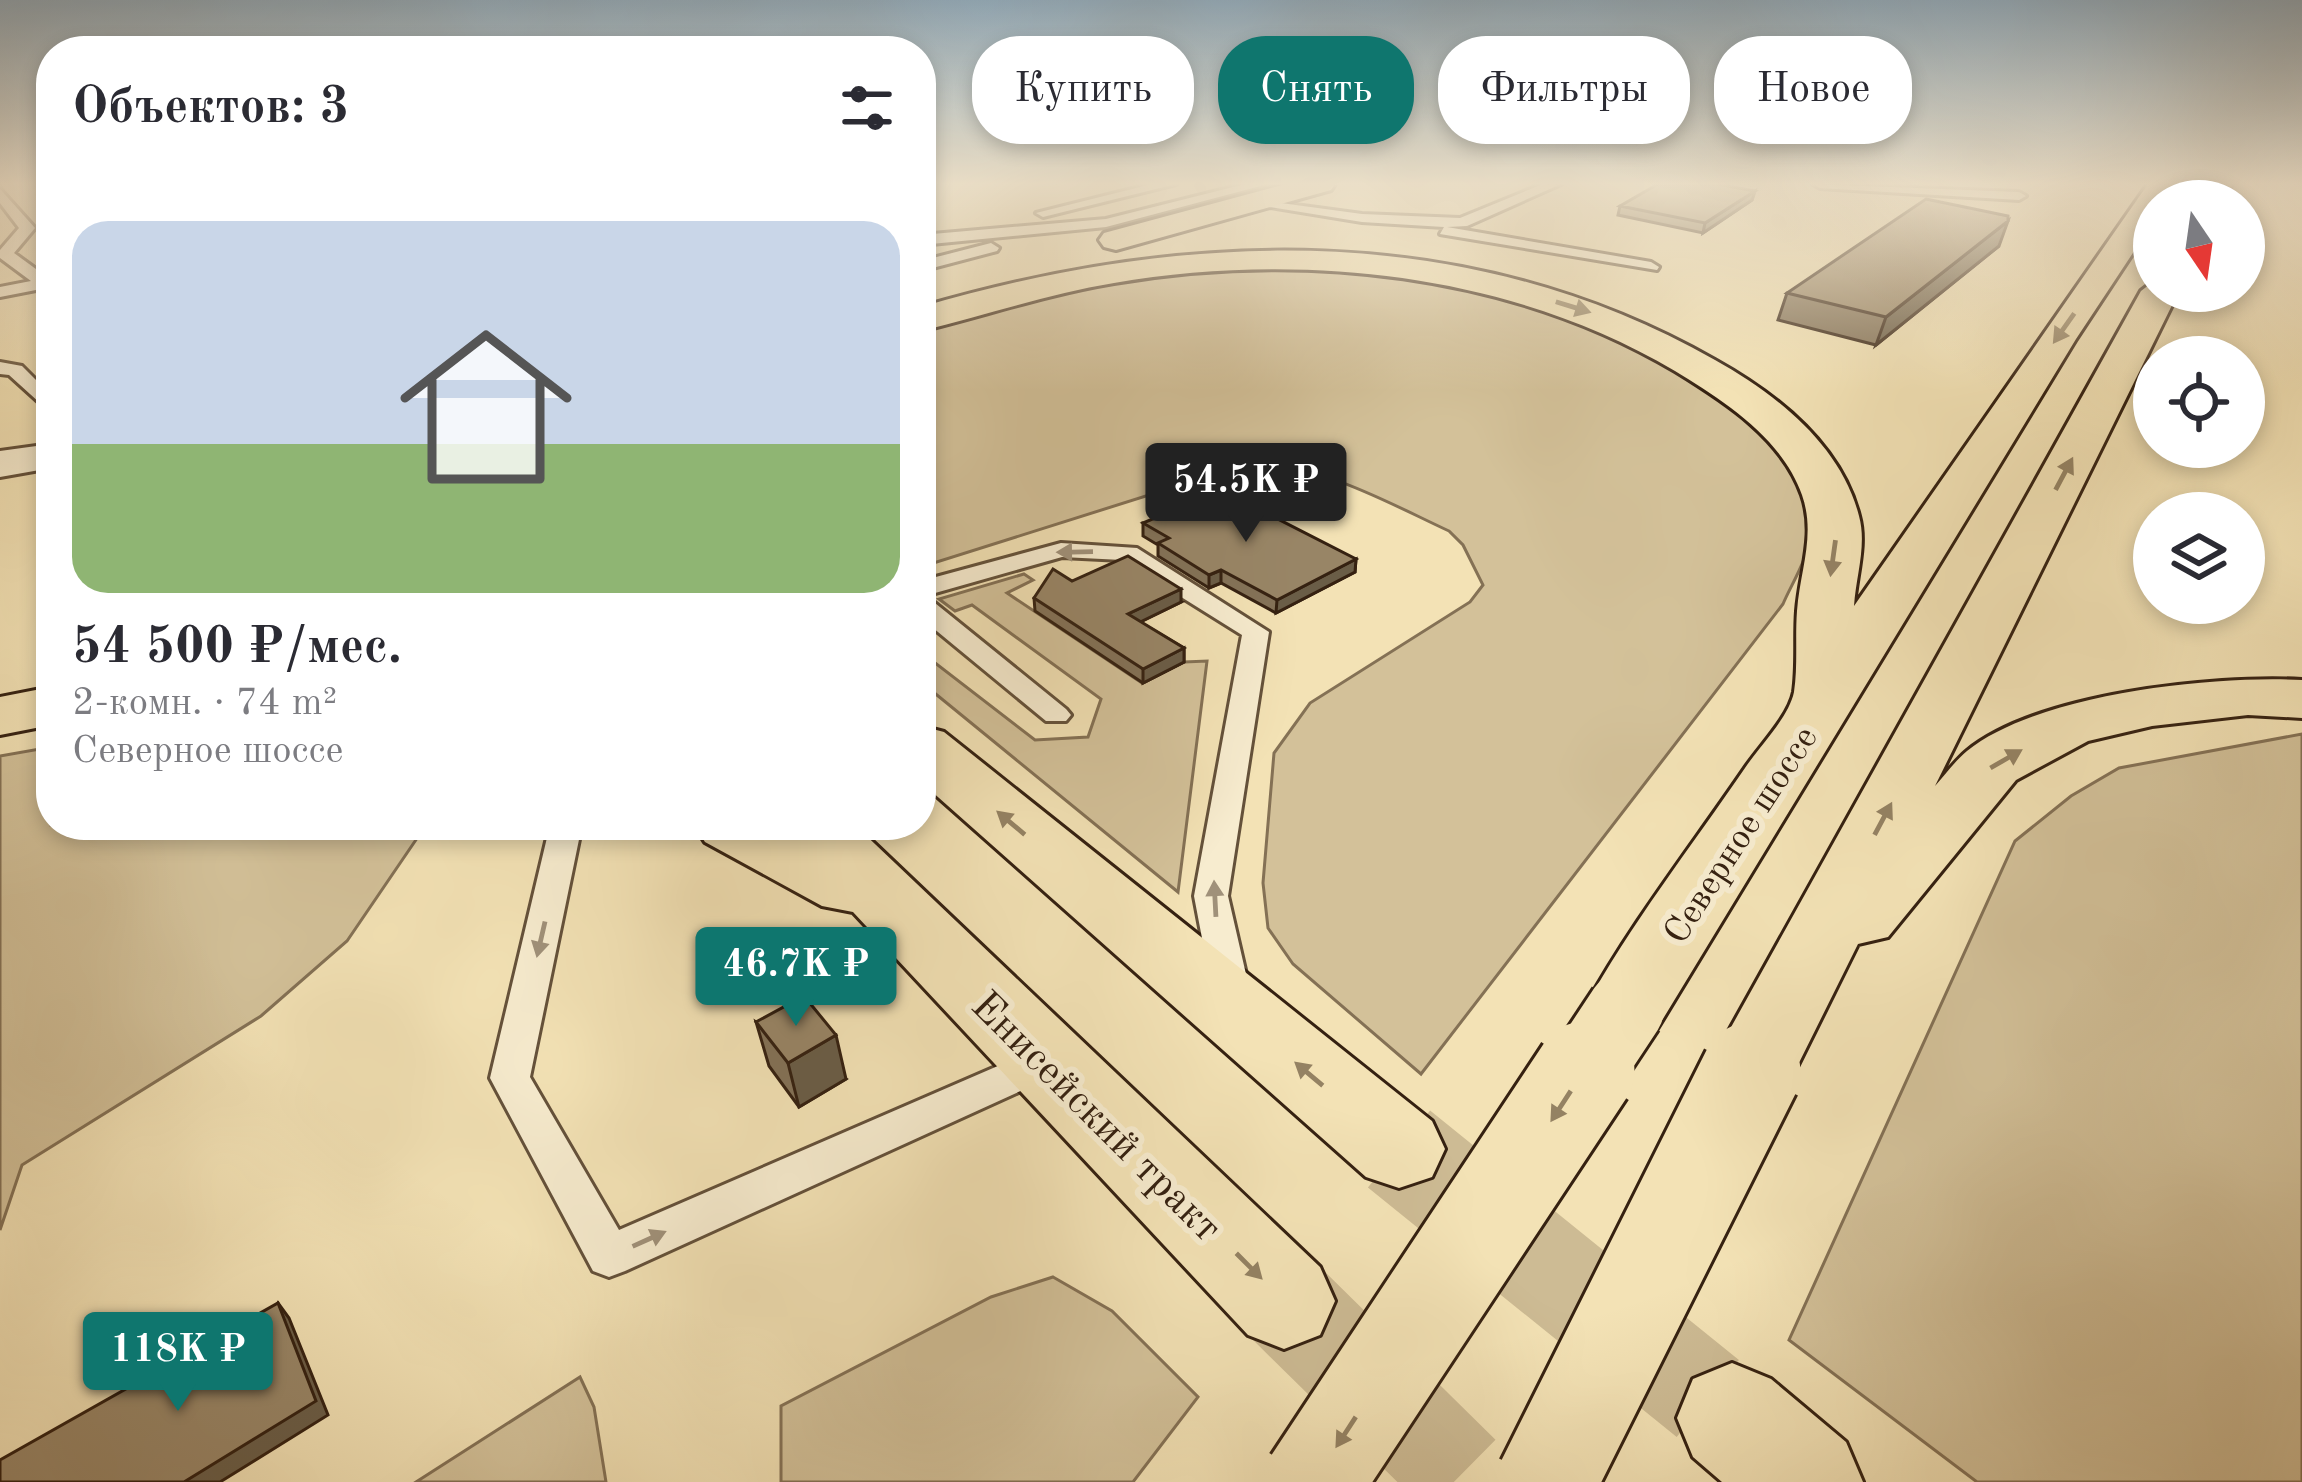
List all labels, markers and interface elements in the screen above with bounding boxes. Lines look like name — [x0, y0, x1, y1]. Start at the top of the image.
chip: Купить — [972, 36, 1194, 144]
chip: Снять — [1218, 36, 1414, 144]
chip: Фильтры — [1438, 36, 1690, 144]
chip: Новое — [1714, 36, 1912, 144]
icon: filters — [834, 75, 900, 141]
text: Объектов: 3 — [72, 83, 349, 134]
north arrow — [2133, 180, 2265, 312]
map controls — [2133, 180, 2265, 624]
one-way arrow — [1555, 298, 1592, 317]
icon: home — [378, 299, 594, 515]
one-way arrow — [2053, 312, 2076, 344]
button: locate — [2133, 336, 2265, 468]
pin: 54.5K ₽ — [1135, 443, 1357, 545]
one-way arrow — [2053, 457, 2074, 491]
text: 54.5K ₽ — [1172, 462, 1320, 501]
button: layers — [2133, 492, 2265, 624]
one-way arrow — [1823, 540, 1842, 577]
one-way arrow — [1055, 542, 1093, 562]
text: 54 500 ₽/мес. — [72, 623, 402, 674]
text: 2-комн. · 74 m² — [72, 684, 337, 723]
street label: Северное шоссе — [1659, 721, 1826, 951]
text: Северное шоссе — [72, 732, 344, 771]
one-way arrow — [1989, 750, 2023, 771]
one-way arrow — [1872, 802, 1893, 837]
one-way arrow — [996, 811, 1026, 837]
one-way arrow — [1205, 879, 1224, 917]
one-way arrow — [530, 921, 549, 959]
pin: 46.7K ₽ — [685, 927, 907, 1029]
text: 46.7K ₽ — [722, 946, 870, 985]
street label: Енисейский тракт — [962, 985, 1228, 1251]
one-way arrow — [1294, 1062, 1324, 1088]
one-way arrow — [1551, 1090, 1573, 1123]
one-way arrow — [632, 1228, 667, 1248]
one-way arrow — [1235, 1252, 1263, 1280]
pin: 118K ₽ — [80, 1312, 276, 1414]
text: 118K ₽ — [110, 1331, 246, 1370]
one-way arrow — [1336, 1415, 1358, 1448]

